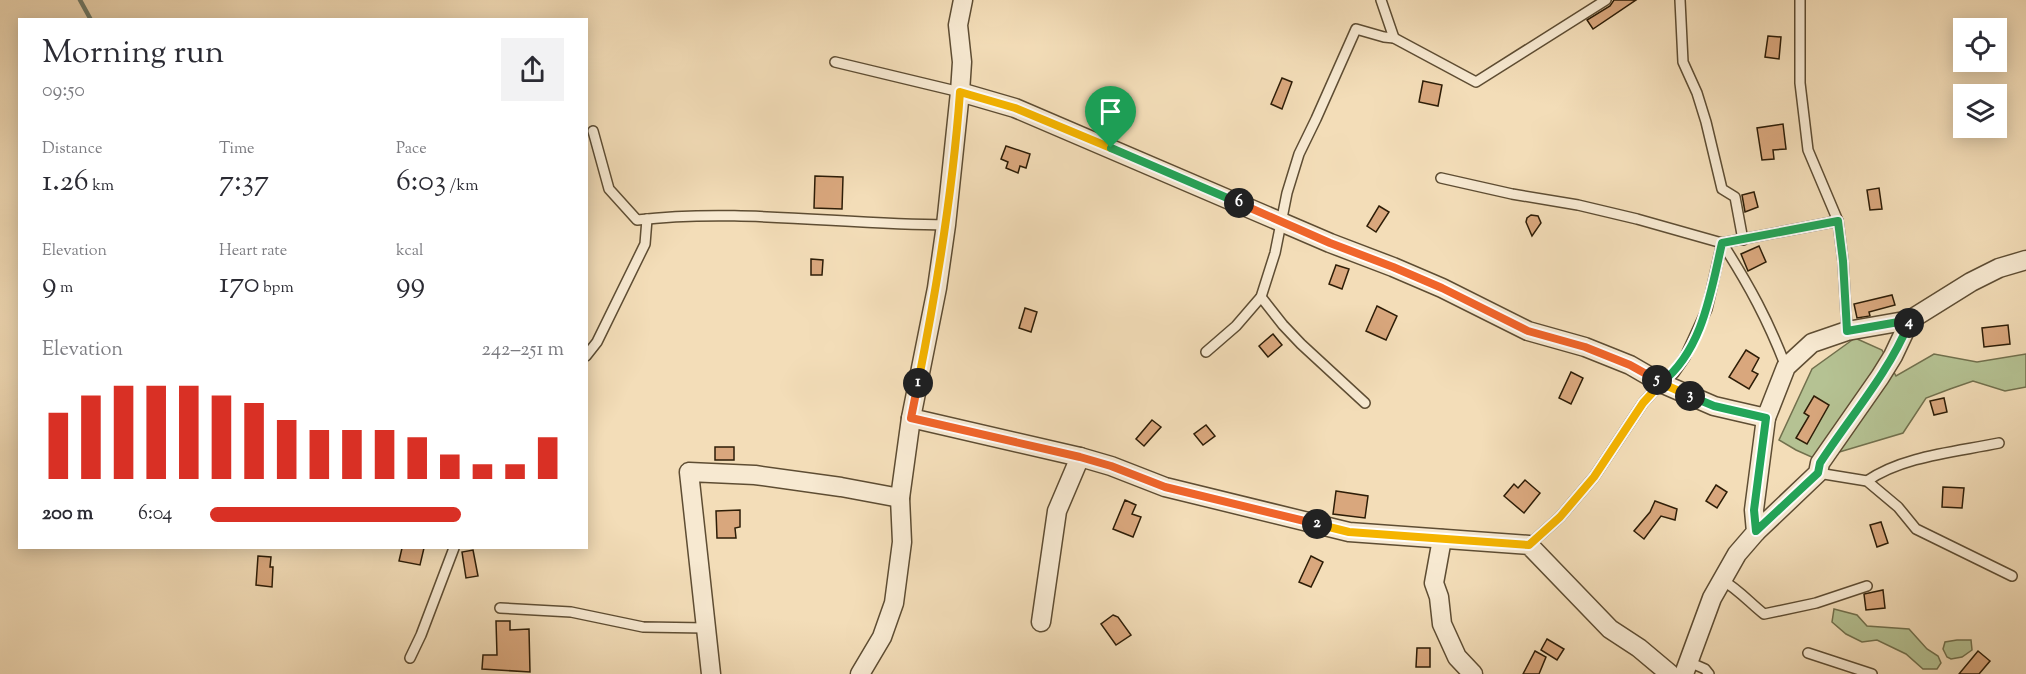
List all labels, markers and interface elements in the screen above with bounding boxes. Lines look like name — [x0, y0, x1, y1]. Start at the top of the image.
map controls — [1953, 18, 2007, 138]
button: locate — [1953, 18, 2007, 72]
text: Morning run — [42, 30, 224, 78]
button: share — [501, 38, 564, 101]
text: 09:50 — [42, 77, 85, 106]
button: layers — [1953, 84, 2007, 138]
pin — [1085, 86, 1136, 148]
icon: arrive — [1094, 95, 1127, 128]
text: Distance — [42, 138, 102, 161]
text: Time — [219, 138, 255, 161]
text: Pace — [396, 138, 427, 161]
text: 1.26 — [42, 161, 89, 204]
text: 7:37 — [219, 161, 269, 204]
text: 6:03 — [396, 161, 446, 204]
text: km — [89, 175, 114, 198]
text: /km — [446, 175, 478, 198]
pin: 6 — [1224, 188, 1254, 218]
text: 6 — [1235, 191, 1243, 214]
text: Elevation — [42, 240, 107, 263]
text: Heart rate — [219, 240, 287, 263]
text: kcal — [396, 240, 424, 263]
text: 9 — [42, 263, 57, 306]
text: 170 — [219, 263, 260, 306]
text: 99 — [396, 263, 425, 306]
text: m — [57, 277, 73, 300]
text: bpm — [260, 277, 294, 300]
pin: 4 — [1894, 308, 1924, 338]
text: 4 — [1905, 311, 1913, 334]
text: Elevation — [42, 336, 123, 365]
text: 242–251 m — [482, 336, 564, 365]
pin: 5 — [1642, 365, 1672, 395]
pin: 1 — [903, 368, 933, 398]
text: 5 — [1654, 368, 1660, 391]
text: 1 — [915, 371, 921, 394]
pin: 3 — [1675, 381, 1705, 411]
text: 3 — [1687, 384, 1693, 407]
text: 200 m — [42, 500, 93, 529]
text: 6:04 — [138, 500, 172, 529]
pin: 2 — [1302, 509, 1332, 539]
text: 2 — [1313, 512, 1321, 535]

